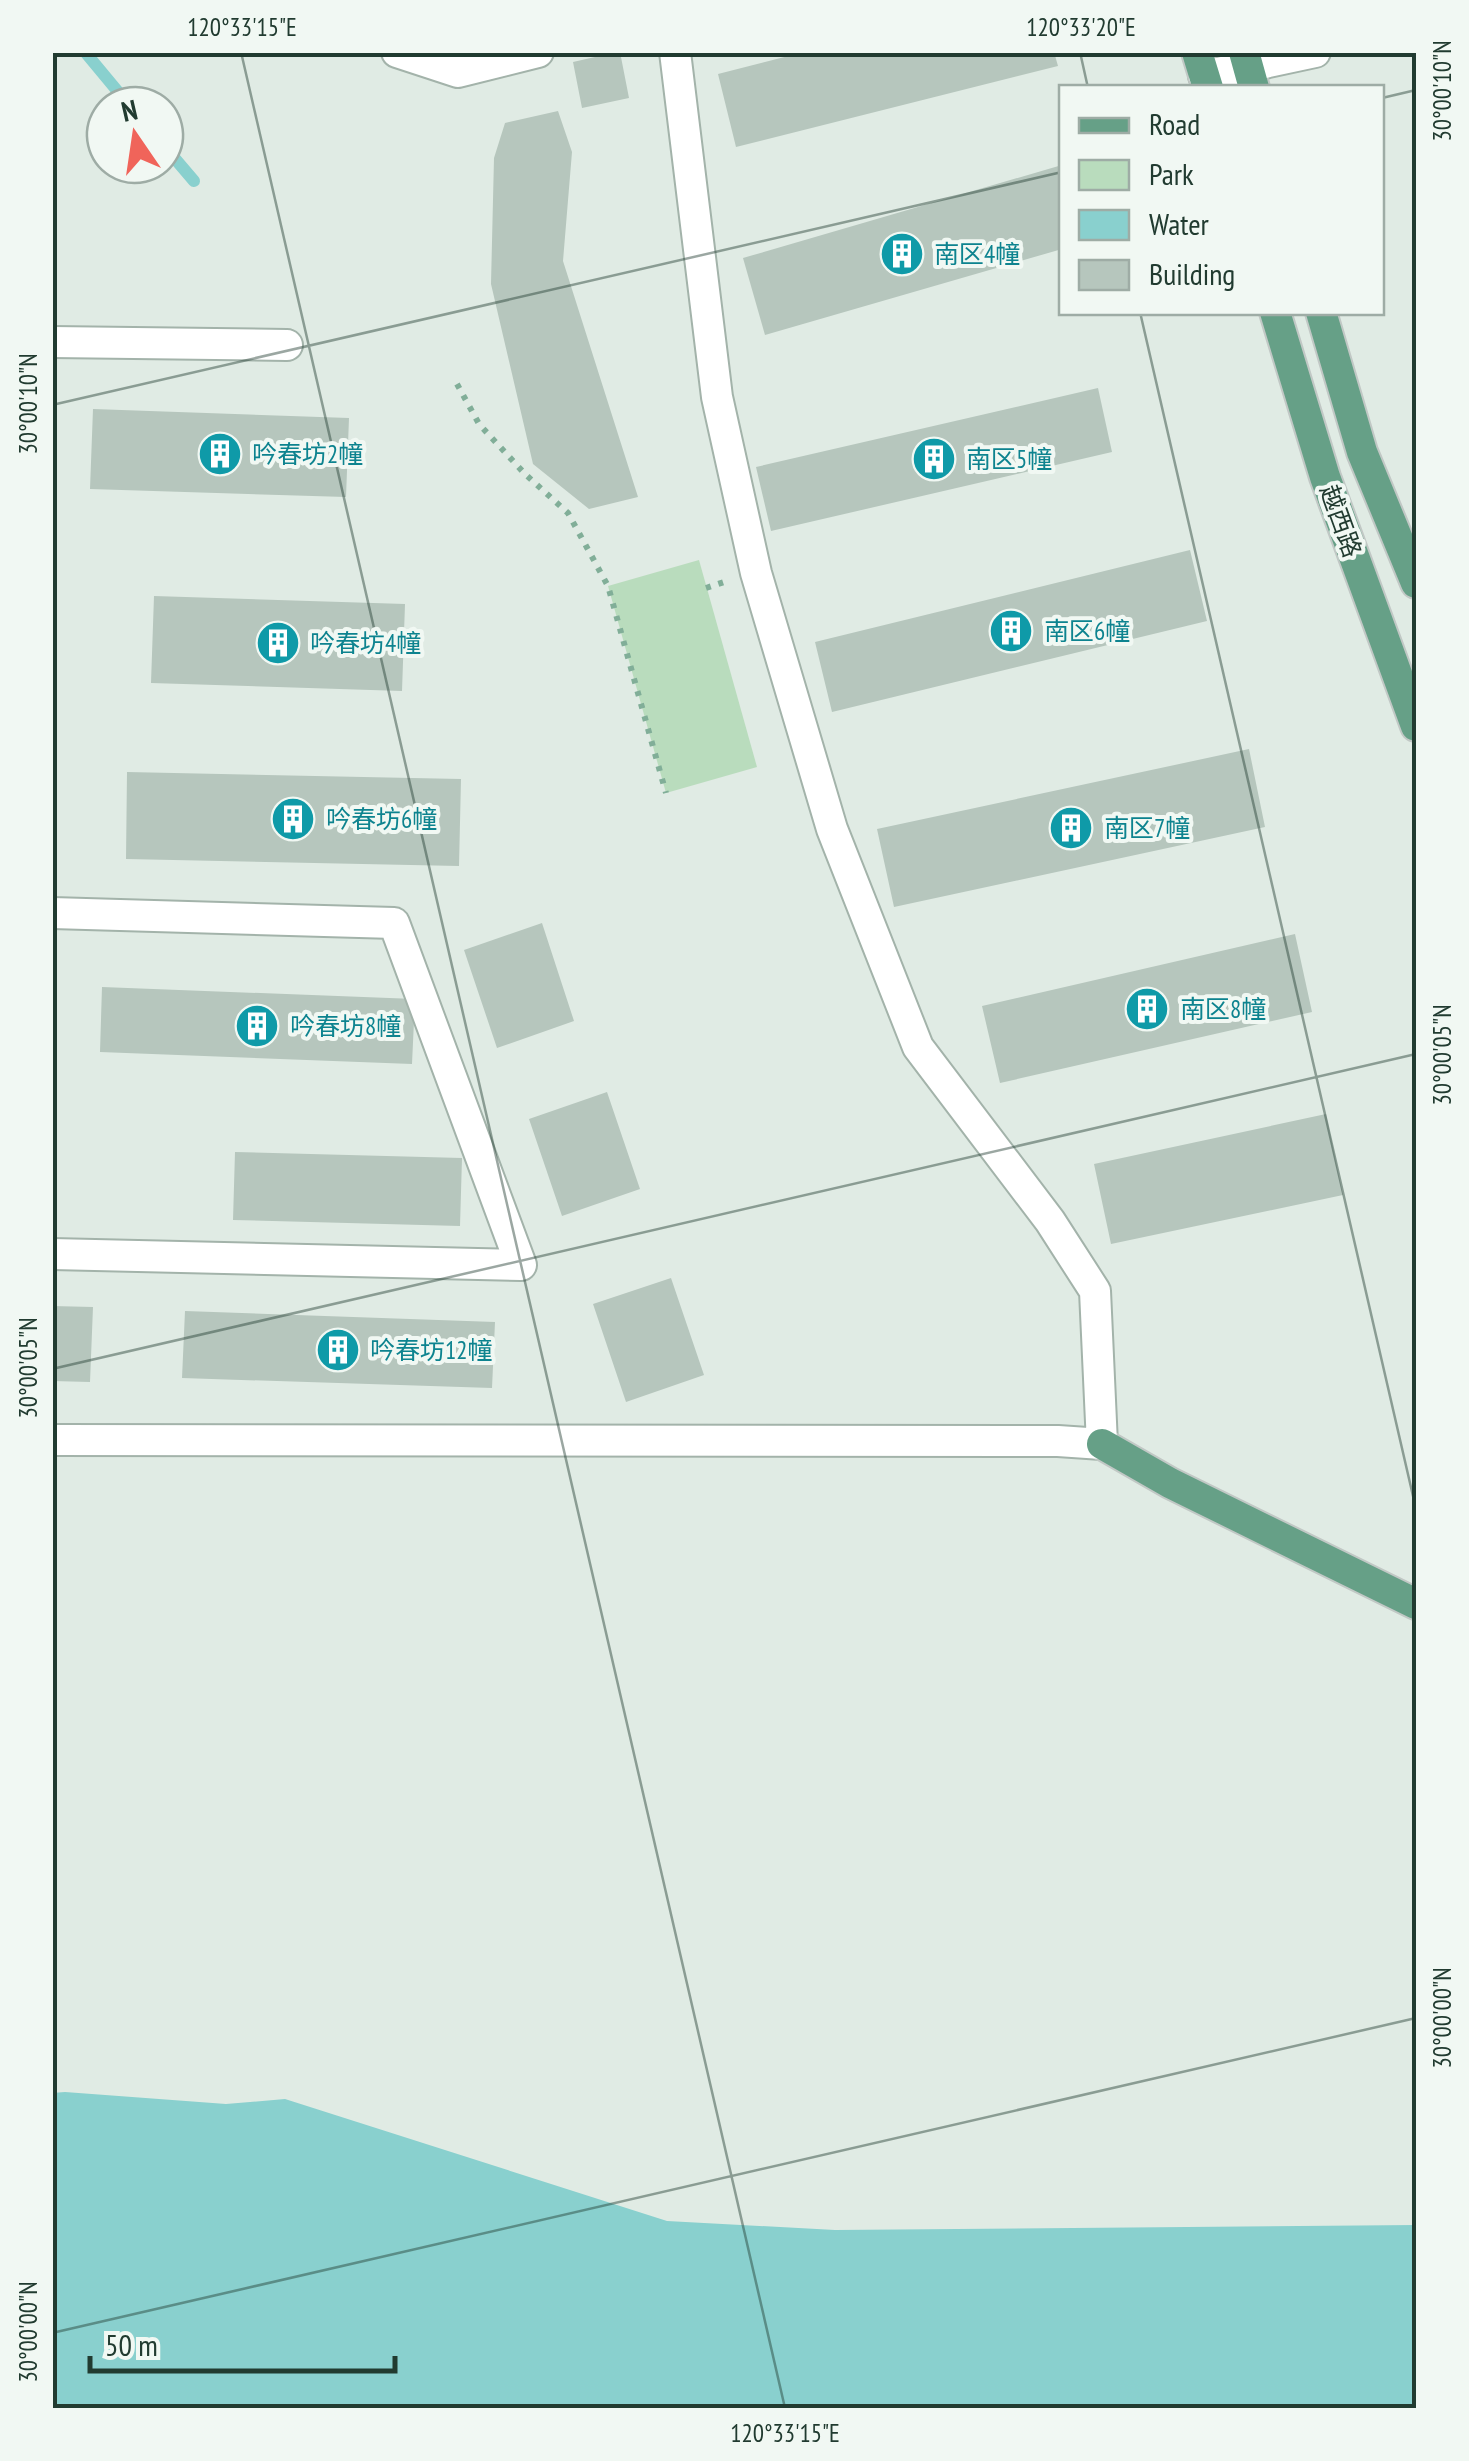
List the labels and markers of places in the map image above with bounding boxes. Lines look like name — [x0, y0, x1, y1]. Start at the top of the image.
building icon: 南区4幢 — [879, 231, 925, 277]
place label: 南区4幢 — [934, 238, 1020, 270]
building icon: 吟春坊2幢 — [197, 431, 243, 477]
building icon: 南区5幢 — [911, 436, 957, 482]
place label: 吟春坊2幢 — [252, 438, 363, 470]
place label: 南区5幢 — [966, 443, 1052, 475]
building icon: 南区6幢 — [988, 608, 1034, 654]
place label: 南区6幢 — [1044, 615, 1130, 647]
building icon: 吟春坊4幢 — [255, 620, 301, 666]
place label: 吟春坊4幢 — [310, 627, 421, 659]
building icon: 吟春坊6幢 — [270, 796, 316, 842]
place label: 吟春坊6幢 — [326, 803, 437, 835]
building icon: 南区7幢 — [1048, 805, 1094, 851]
place label: 南区7幢 — [1104, 812, 1190, 844]
building icon: 南区8幢 — [1124, 986, 1170, 1032]
place label: 南区8幢 — [1180, 993, 1266, 1025]
building icon: 吟春坊8幢 — [234, 1003, 280, 1049]
place label: 吟春坊8幢 — [290, 1010, 401, 1042]
building icon: 吟春坊12幢 — [315, 1327, 361, 1373]
place label: 吟春坊12幢 — [370, 1334, 493, 1366]

